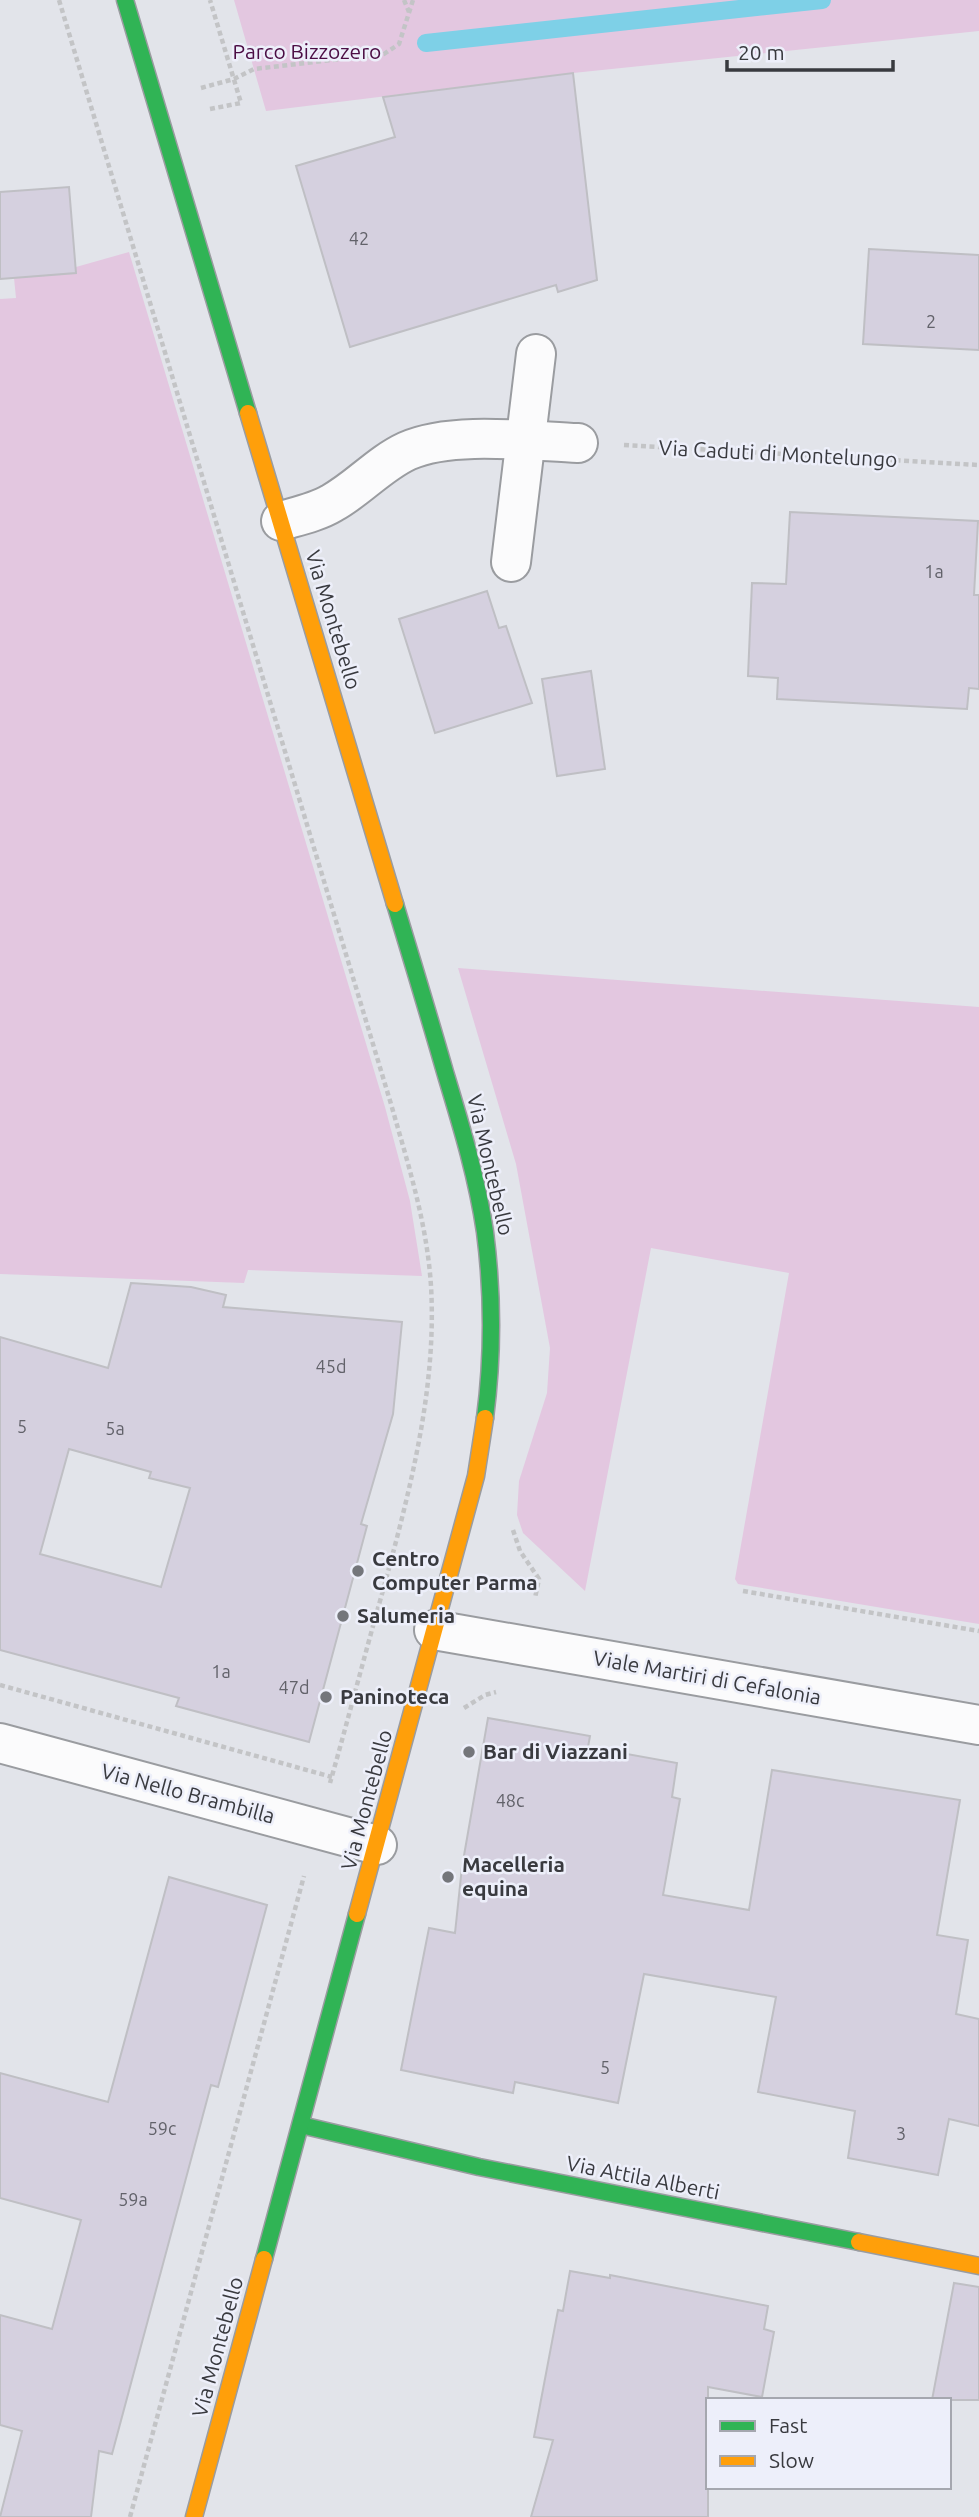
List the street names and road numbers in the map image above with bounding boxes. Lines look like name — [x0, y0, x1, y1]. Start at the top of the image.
street label: Via Caduti di Montelungo — [658, 435, 898, 471]
street label: Via Montebello — [301, 547, 367, 692]
street label: Via Montebello — [463, 1092, 519, 1238]
street label: Viale Martiri di Cefalonia — [591, 1645, 823, 1709]
street label: Via Montebello — [336, 1727, 396, 1872]
street label: Via Nello Brambilla — [99, 1758, 278, 1828]
street label: Via Attila Alberti — [565, 2150, 722, 2204]
street label: Via Montebello — [187, 2274, 247, 2419]

